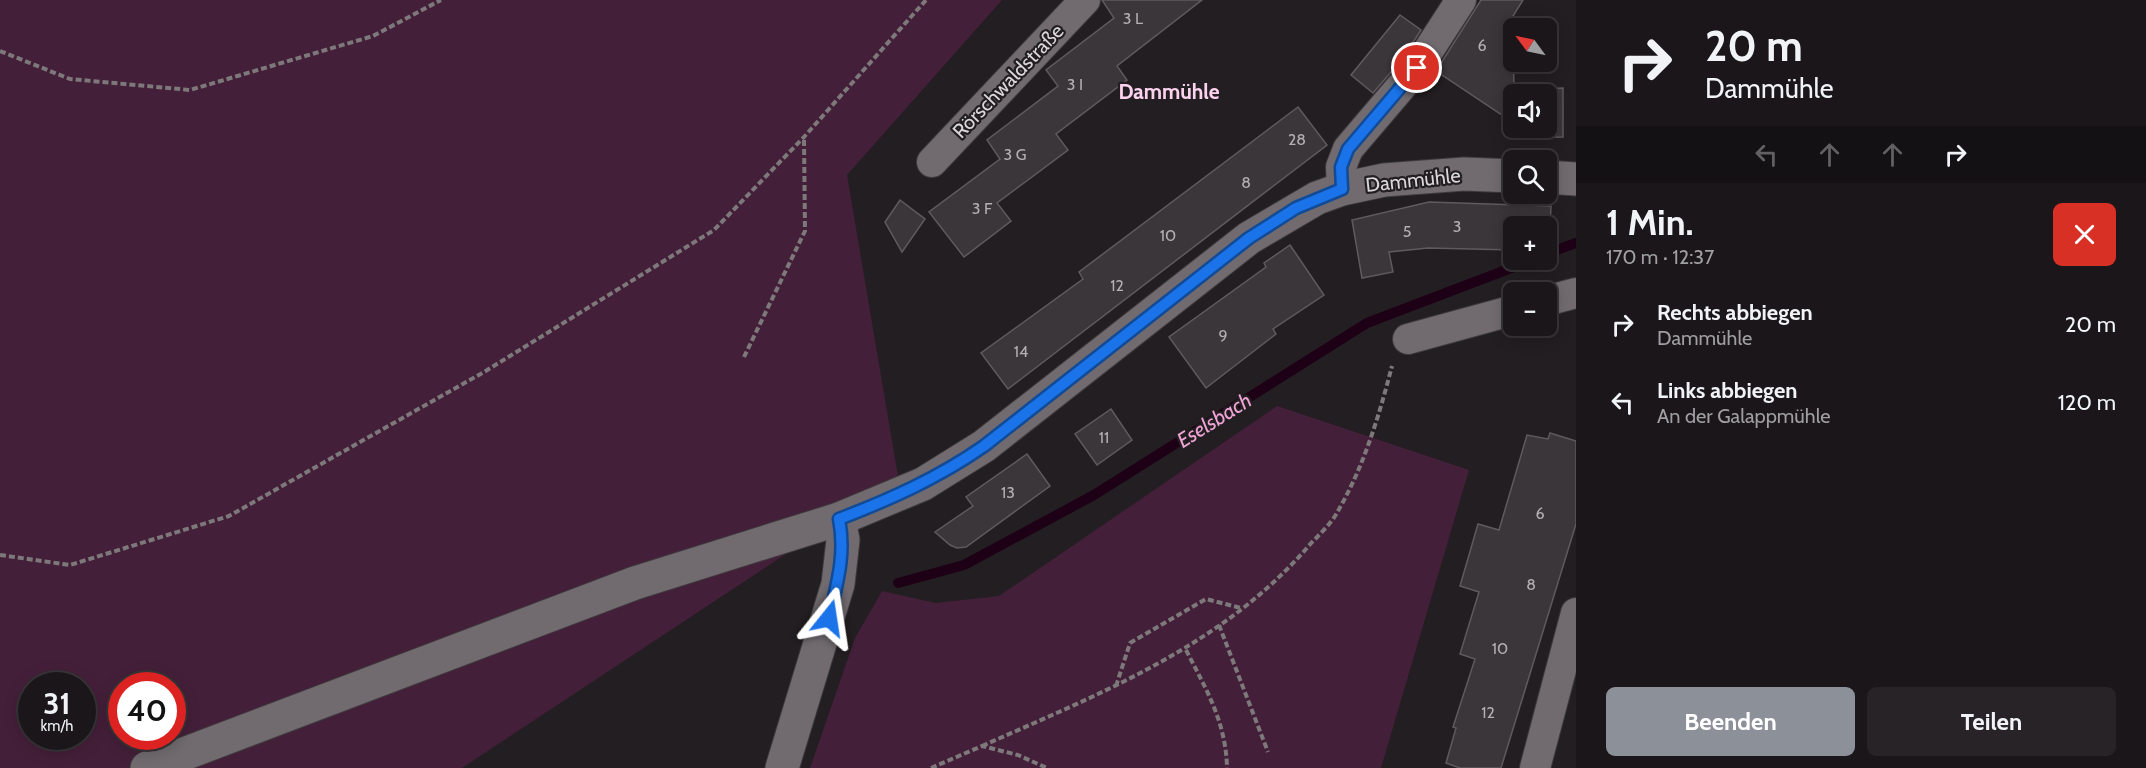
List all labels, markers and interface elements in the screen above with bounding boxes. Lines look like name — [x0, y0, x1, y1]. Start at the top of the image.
house number: 3 L — [1123, 9, 1143, 28]
north arrow — [1503, 18, 1557, 72]
map controls — [1503, 18, 1557, 336]
street label: Rörschwaldstraße — [948, 19, 1068, 143]
text: 20 m — [1705, 20, 1803, 72]
icon: right — [1606, 24, 1684, 102]
house number: 6 — [1477, 36, 1487, 55]
pin — [1391, 42, 1442, 93]
icon: arrive — [1400, 51, 1433, 84]
text: Dammühle — [1705, 72, 1834, 105]
house number: 3 I — [1067, 75, 1083, 94]
district label: Dammühle — [1118, 79, 1220, 104]
button: sound — [1503, 84, 1557, 138]
house number: 28 — [1288, 130, 1306, 149]
icon: left — [1750, 138, 1783, 171]
icon: ahead — [1813, 138, 1846, 171]
icon: ahead — [1876, 138, 1909, 171]
icon: right — [1939, 138, 1972, 171]
house number: 3 G — [1003, 145, 1027, 164]
button: search — [1503, 150, 1557, 204]
street label: Dammühle — [1364, 163, 1462, 197]
house number: 8 — [1241, 173, 1251, 192]
house number: 3 F — [972, 199, 993, 218]
text: 1 Min. — [1606, 200, 1694, 244]
button: close — [2053, 203, 2116, 266]
button: + — [1503, 216, 1557, 270]
house number: 3 — [1453, 217, 1461, 236]
house number: 5 — [1403, 222, 1411, 241]
house number: 10 — [1160, 226, 1176, 245]
text: 170 m · 12:37 — [1606, 245, 1714, 269]
house number: 12 — [1110, 276, 1124, 295]
button: − — [1503, 282, 1557, 336]
text: Rechts abbiegen — [1657, 299, 1813, 326]
icon: right — [1606, 308, 1639, 341]
text: 20 m — [2065, 311, 2116, 338]
house number: 9 — [1218, 326, 1228, 345]
text: Dammühle — [1657, 326, 1752, 350]
house number: 14 — [1014, 342, 1028, 361]
text: Links abbiegen — [1657, 377, 1797, 404]
icon: left — [1606, 386, 1639, 419]
water label: Eselsbach — [1172, 387, 1256, 453]
text: 120 m — [2058, 389, 2116, 416]
text: An der Galappmühle — [1657, 404, 1831, 428]
house number: 11 — [1099, 428, 1109, 447]
house number: 13 — [1001, 483, 1015, 502]
house number: 6 — [1535, 504, 1545, 523]
house number: 8 — [1526, 575, 1536, 594]
position arrow — [797, 586, 861, 650]
house number: 10 — [1492, 639, 1508, 658]
speed limit sign: 40 — [108, 672, 186, 750]
text: 31 — [43, 685, 71, 722]
button: Beenden — [1606, 687, 1855, 756]
button: Teilen — [1867, 687, 2116, 756]
house number: 12 — [1481, 703, 1495, 722]
text: km/h — [41, 717, 73, 735]

